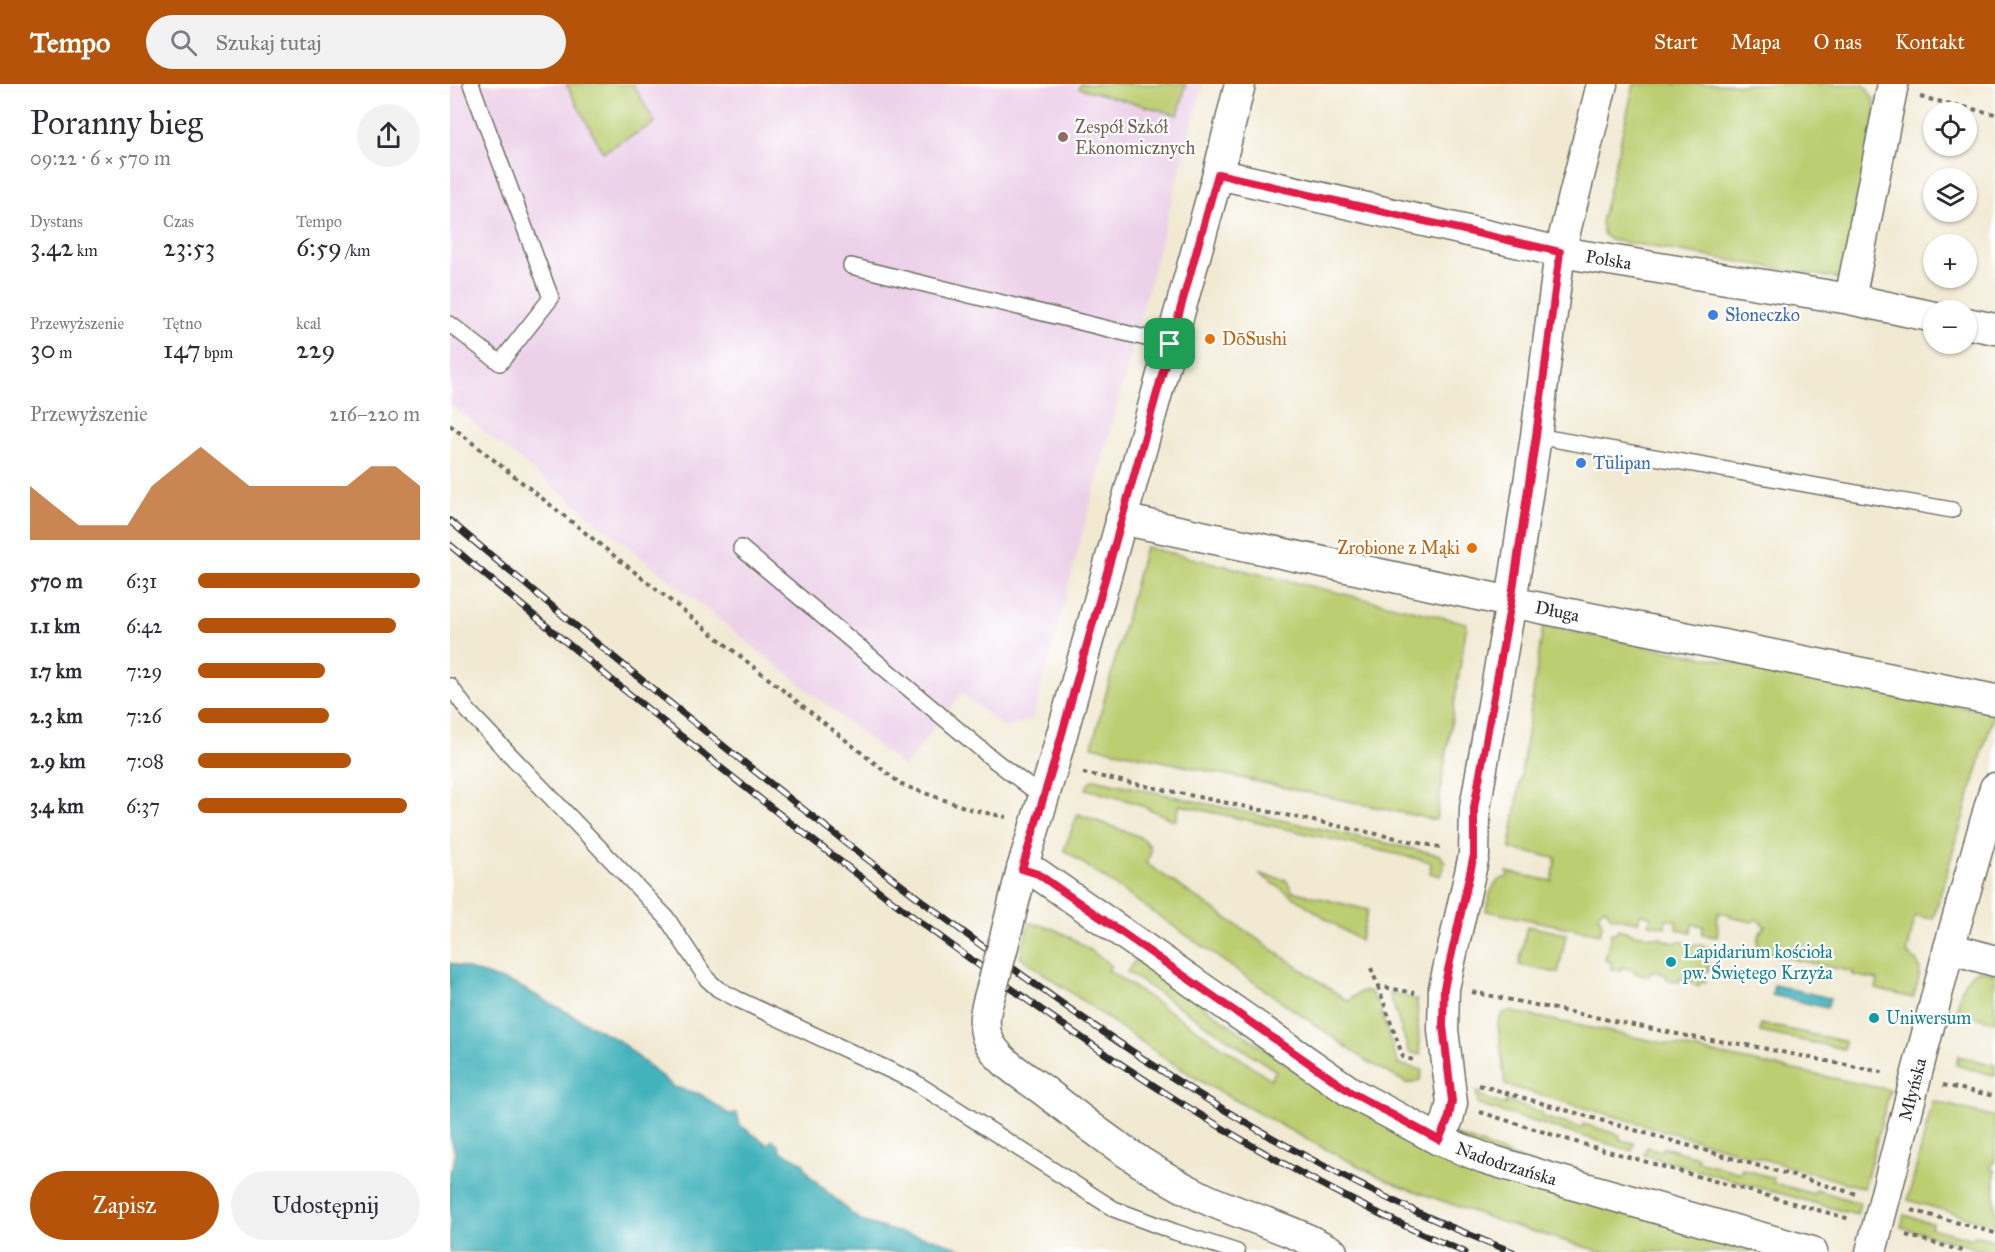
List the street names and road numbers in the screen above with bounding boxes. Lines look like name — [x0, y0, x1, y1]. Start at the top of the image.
street label: Polska — [1584, 245, 1634, 275]
street label: Długa — [1533, 596, 1582, 627]
street label: Młyńska — [1894, 1055, 1931, 1123]
street label: Nadodrzańska — [1453, 1137, 1560, 1190]

